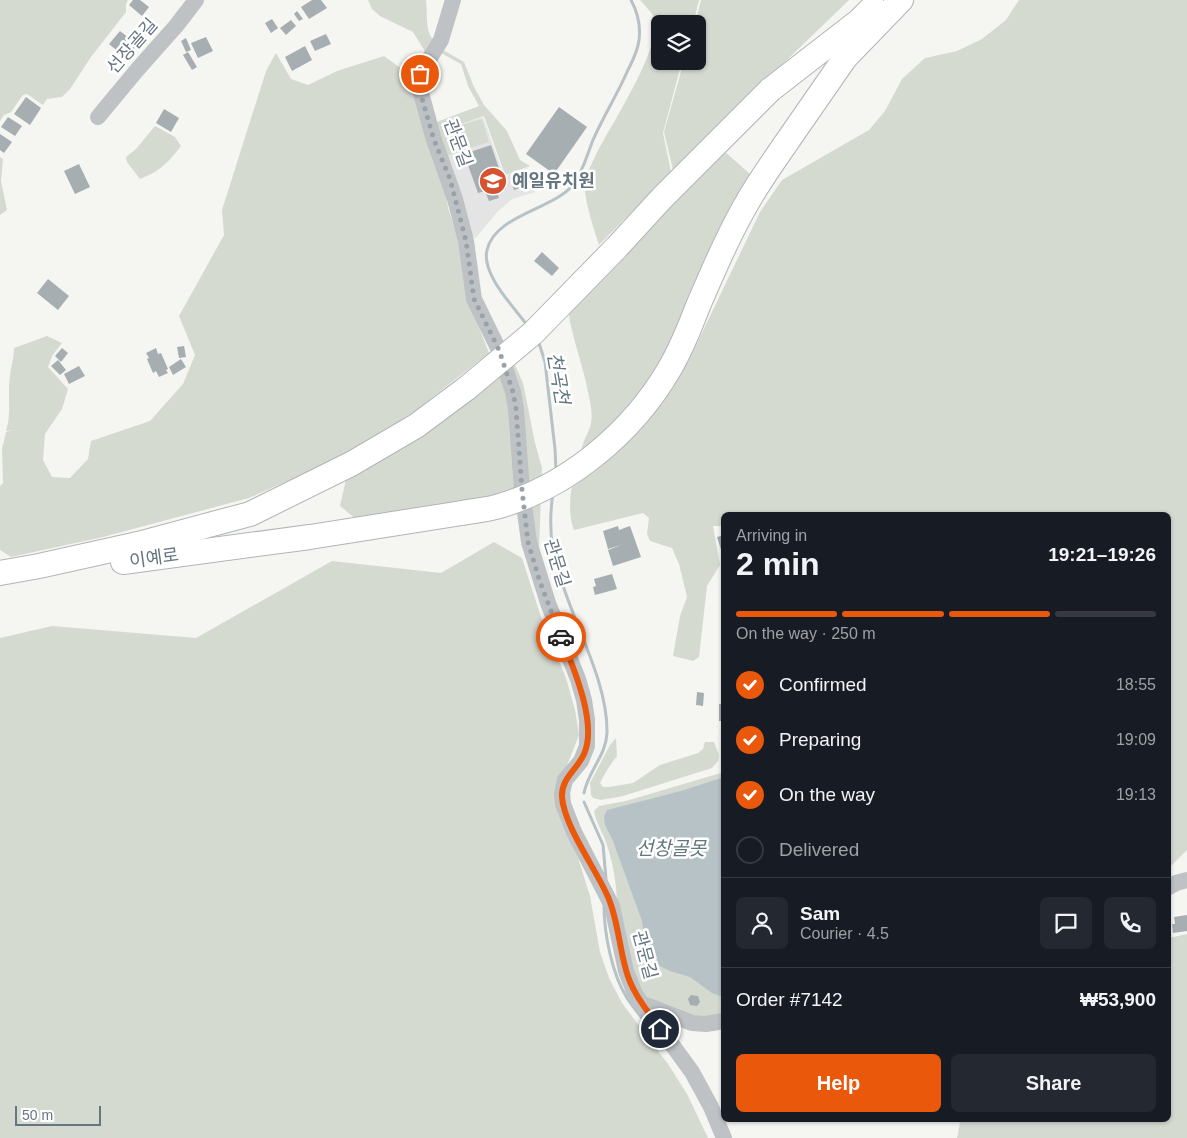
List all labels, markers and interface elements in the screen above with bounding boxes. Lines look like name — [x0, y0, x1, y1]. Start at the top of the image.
street label: 선장골길 — [103, 14, 161, 78]
map controls — [651, 15, 706, 70]
button: layers — [651, 15, 706, 70]
pin — [399, 53, 441, 95]
icon: bag — [406, 60, 434, 88]
street label: 관문길 — [440, 116, 476, 170]
school or university icon: 예일유치원 — [478, 166, 508, 196]
place label: 예일유치원 — [512, 171, 595, 191]
water label: 천곡천 — [544, 350, 574, 407]
text: Arriving in — [736, 527, 807, 544]
street label: 관문길 — [540, 536, 574, 590]
text: 19:21–19:26 — [1048, 544, 1156, 565]
street label: 이예로 — [128, 545, 180, 571]
text: 2 min — [736, 546, 820, 582]
courier — [536, 612, 586, 662]
icon: car — [547, 623, 575, 651]
text: On the way · 250 m — [736, 625, 876, 642]
icon: check — [736, 671, 764, 699]
text: Confirmed — [779, 674, 867, 695]
text: 18:55 — [1116, 676, 1156, 693]
icon: check — [736, 726, 764, 754]
text: Preparing — [779, 729, 861, 750]
text: 19:09 — [1116, 731, 1156, 748]
icon: check — [736, 781, 764, 809]
text: On the way — [779, 784, 875, 805]
text: 19:13 — [1116, 786, 1156, 803]
water label: 선창골못 — [636, 838, 707, 859]
text: Delivered — [779, 839, 859, 860]
button: person — [736, 897, 788, 949]
button: chat — [1040, 897, 1092, 949]
button: phone — [1104, 897, 1156, 949]
text: Sam — [800, 903, 840, 924]
text: Courier · 4.5 — [800, 925, 889, 942]
street label: 관문길 — [629, 928, 661, 982]
text: Order #7142 — [736, 989, 843, 1010]
text: ₩53,900 — [1080, 989, 1156, 1010]
pin — [639, 1008, 681, 1050]
icon: home — [646, 1015, 674, 1043]
button: Help — [736, 1054, 941, 1112]
button: Share — [951, 1054, 1156, 1112]
scale bar — [15, 1103, 101, 1126]
text: 50 m — [22, 1107, 53, 1123]

